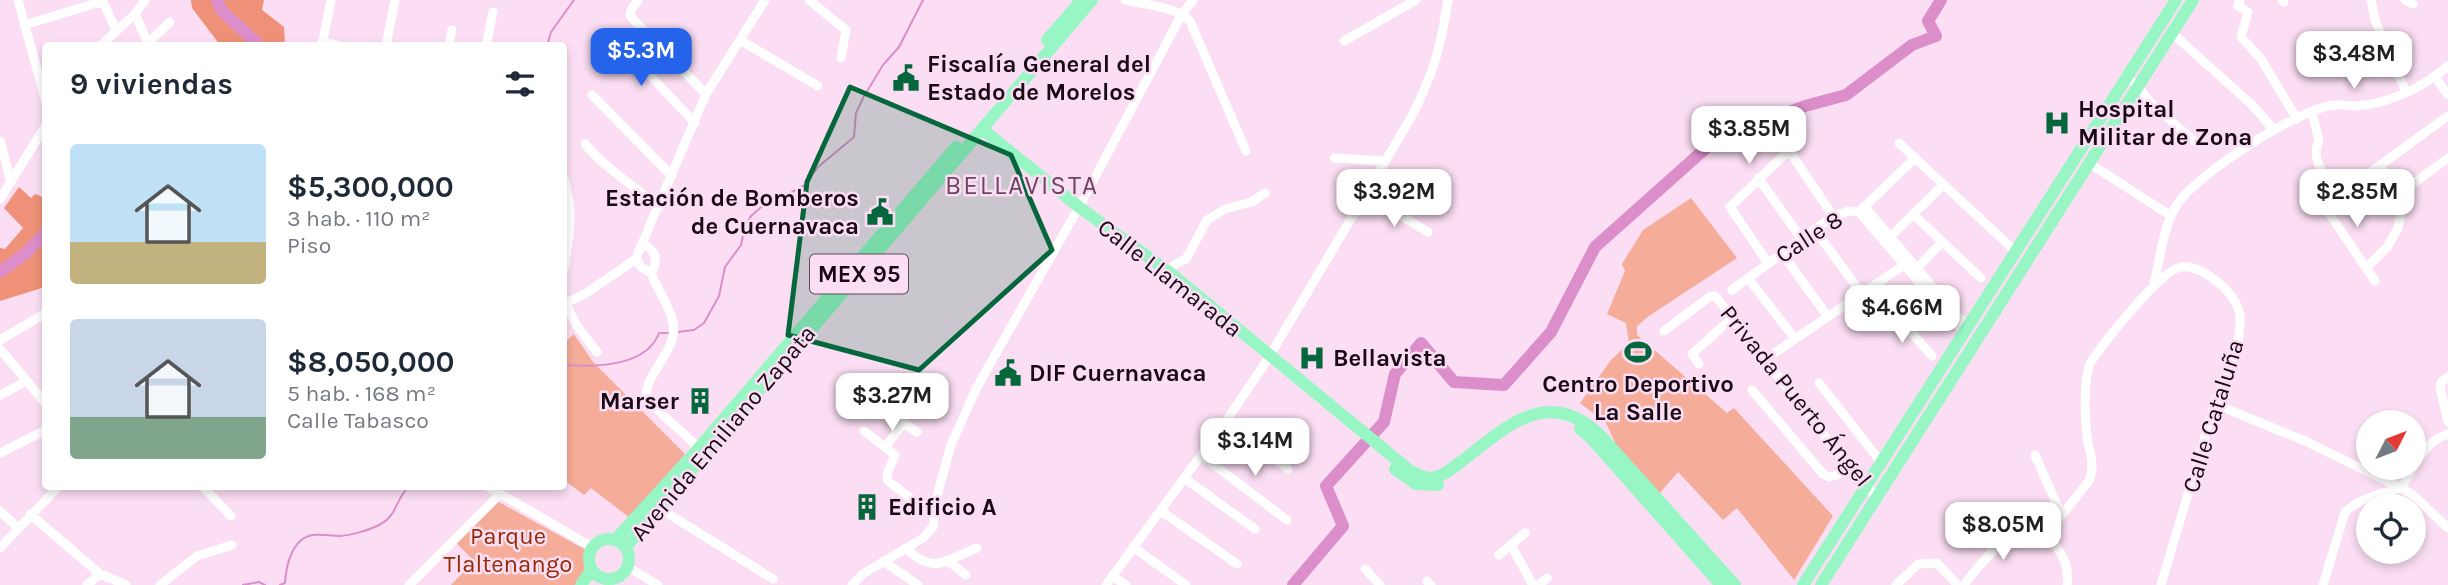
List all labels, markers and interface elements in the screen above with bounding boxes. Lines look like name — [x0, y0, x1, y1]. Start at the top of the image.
pin: $5.3M — [592, 28, 690, 88]
pin: $3.48M — [2297, 32, 2411, 91]
text: $5.3M — [607, 37, 675, 64]
text: $3.48M — [2312, 40, 2396, 67]
place label: Fiscalía General del Estado de Morelos — [927, 50, 1151, 106]
public building icon: Fiscalía General del Estado de Morelos — [891, 63, 921, 93]
icon: filters — [501, 65, 539, 103]
text: 9 viviendas — [70, 66, 233, 102]
place label: Hospital Militar de Zona — [2078, 95, 2252, 151]
pin: $3.85M — [1692, 106, 1806, 166]
hospital icon: Hospital Militar de Zona — [2042, 108, 2072, 138]
text: $3.85M — [1707, 115, 1791, 142]
text: $5,300,000 — [287, 169, 454, 205]
district label: BELLAVISTA — [945, 170, 1099, 201]
pin: $3.92M — [1337, 170, 1451, 229]
pin: $2.85M — [2300, 170, 2414, 229]
icon: home — [126, 172, 210, 256]
text: $3.92M — [1352, 178, 1436, 205]
text: $2.85M — [2315, 178, 2399, 205]
place label: Estación de Bomberos de Cuernavaca — [605, 184, 859, 240]
public building icon: Estación de Bomberos de Cuernavaca — [865, 197, 895, 227]
text: 3 hab. · 110 m² — [287, 205, 430, 232]
street label: Calle 8 — [1770, 205, 1848, 269]
street label: Calle Llamarada — [1092, 213, 1248, 343]
text: Piso — [287, 232, 331, 259]
road number: MEX 95 — [810, 255, 908, 294]
pin: $4.66M — [1845, 286, 1959, 345]
text: $4.66M — [1861, 294, 1943, 321]
street label: Privada Puerto Ángel — [1714, 299, 1878, 492]
street label: Avenida Emiliano Zapata — [625, 320, 821, 546]
street label: Calle Cataluña — [2176, 336, 2250, 496]
sports icon: Centro Deportivo La Salle — [1623, 337, 1653, 367]
hospital icon: Bellavista — [1297, 343, 1327, 373]
text: $8,050,000 — [287, 344, 455, 380]
place label: Bellavista — [1333, 344, 1446, 372]
icon: home — [126, 347, 210, 431]
public building icon: DIF Cuernavaca — [993, 358, 1023, 388]
place label: DIF Cuernavaca — [1029, 359, 1207, 387]
place label: Centro Deportivo La Salle — [1542, 370, 1734, 426]
pin: $3.27M — [835, 374, 949, 433]
text: 5 hab. · 168 m² — [287, 380, 436, 407]
text: $3.27M — [852, 382, 932, 409]
building icon: Marser — [685, 386, 715, 416]
place label: Marser — [600, 387, 680, 415]
text: Calle Tabasco — [287, 407, 429, 434]
north arrow — [2356, 410, 2426, 480]
map controls — [2356, 410, 2426, 564]
pin: $3.14M — [1198, 419, 1312, 478]
text: $3.14M — [1216, 427, 1294, 454]
building icon: Edificio A — [852, 492, 882, 522]
place label: Edificio A — [888, 493, 997, 521]
button: locate — [2356, 494, 2426, 564]
pin: $8.05M — [1946, 503, 2060, 562]
text: $8.05M — [1961, 511, 2045, 538]
park label: Parque Tlaltenango — [444, 522, 572, 578]

